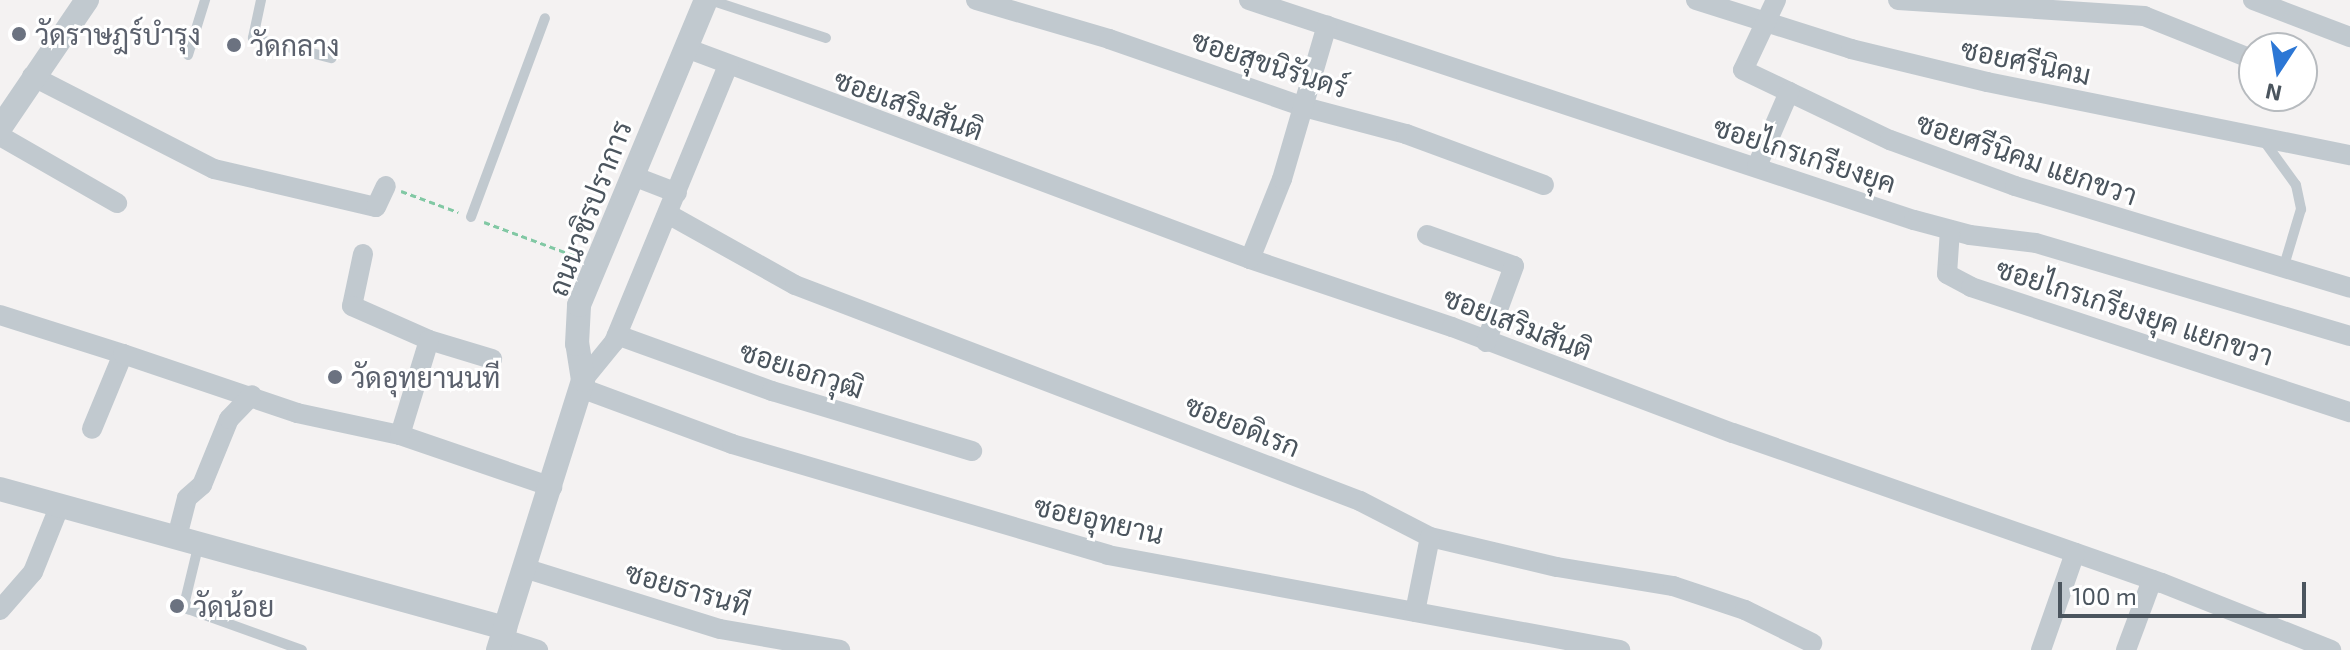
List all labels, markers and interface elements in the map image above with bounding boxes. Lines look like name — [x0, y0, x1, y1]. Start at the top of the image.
place label: วัดราษฎร์บำรุง — [35, 17, 201, 51]
street label: ซอยสุขนิรันดร์ — [1188, 22, 1352, 104]
marker: วัดราษฎร์บำรุง — [10, 25, 28, 43]
place label: วัดกลาง — [250, 28, 340, 62]
street label: ซอยศรีนิคม — [1958, 31, 2094, 91]
north arrow — [2238, 32, 2318, 112]
marker: วัดกลาง — [225, 36, 243, 54]
street label: ซอยเสริมสันติ — [830, 61, 988, 147]
text: N — [2263, 79, 2284, 108]
street label: ซอยศรีนิคม แยกขวา — [1912, 104, 2142, 212]
street label: ซอยไกรเกรียงยุค — [1709, 109, 1901, 199]
street label: ถนนวชิรปราการ — [540, 115, 638, 301]
street label: ซอยไกรเกรียงยุค แยกขวา — [1992, 250, 2278, 372]
street label: ซอยเสริมสันติ — [1439, 279, 1597, 367]
street label: ซอยเอกวุฒิ — [736, 333, 868, 405]
place label: วัดอุทยานนที — [351, 360, 500, 394]
marker: วัดอุทยานนที — [326, 368, 344, 386]
street label: ซอยอดิเรก — [1181, 387, 1305, 463]
street label: ซอยอุทยาน — [1031, 488, 1167, 550]
street label: ซอยธารนที — [622, 554, 754, 622]
scale bar — [2062, 566, 2310, 616]
text: 100 m — [2072, 581, 2137, 610]
place label: วัดน้อย — [193, 589, 274, 623]
marker: วัดน้อย — [168, 597, 186, 615]

